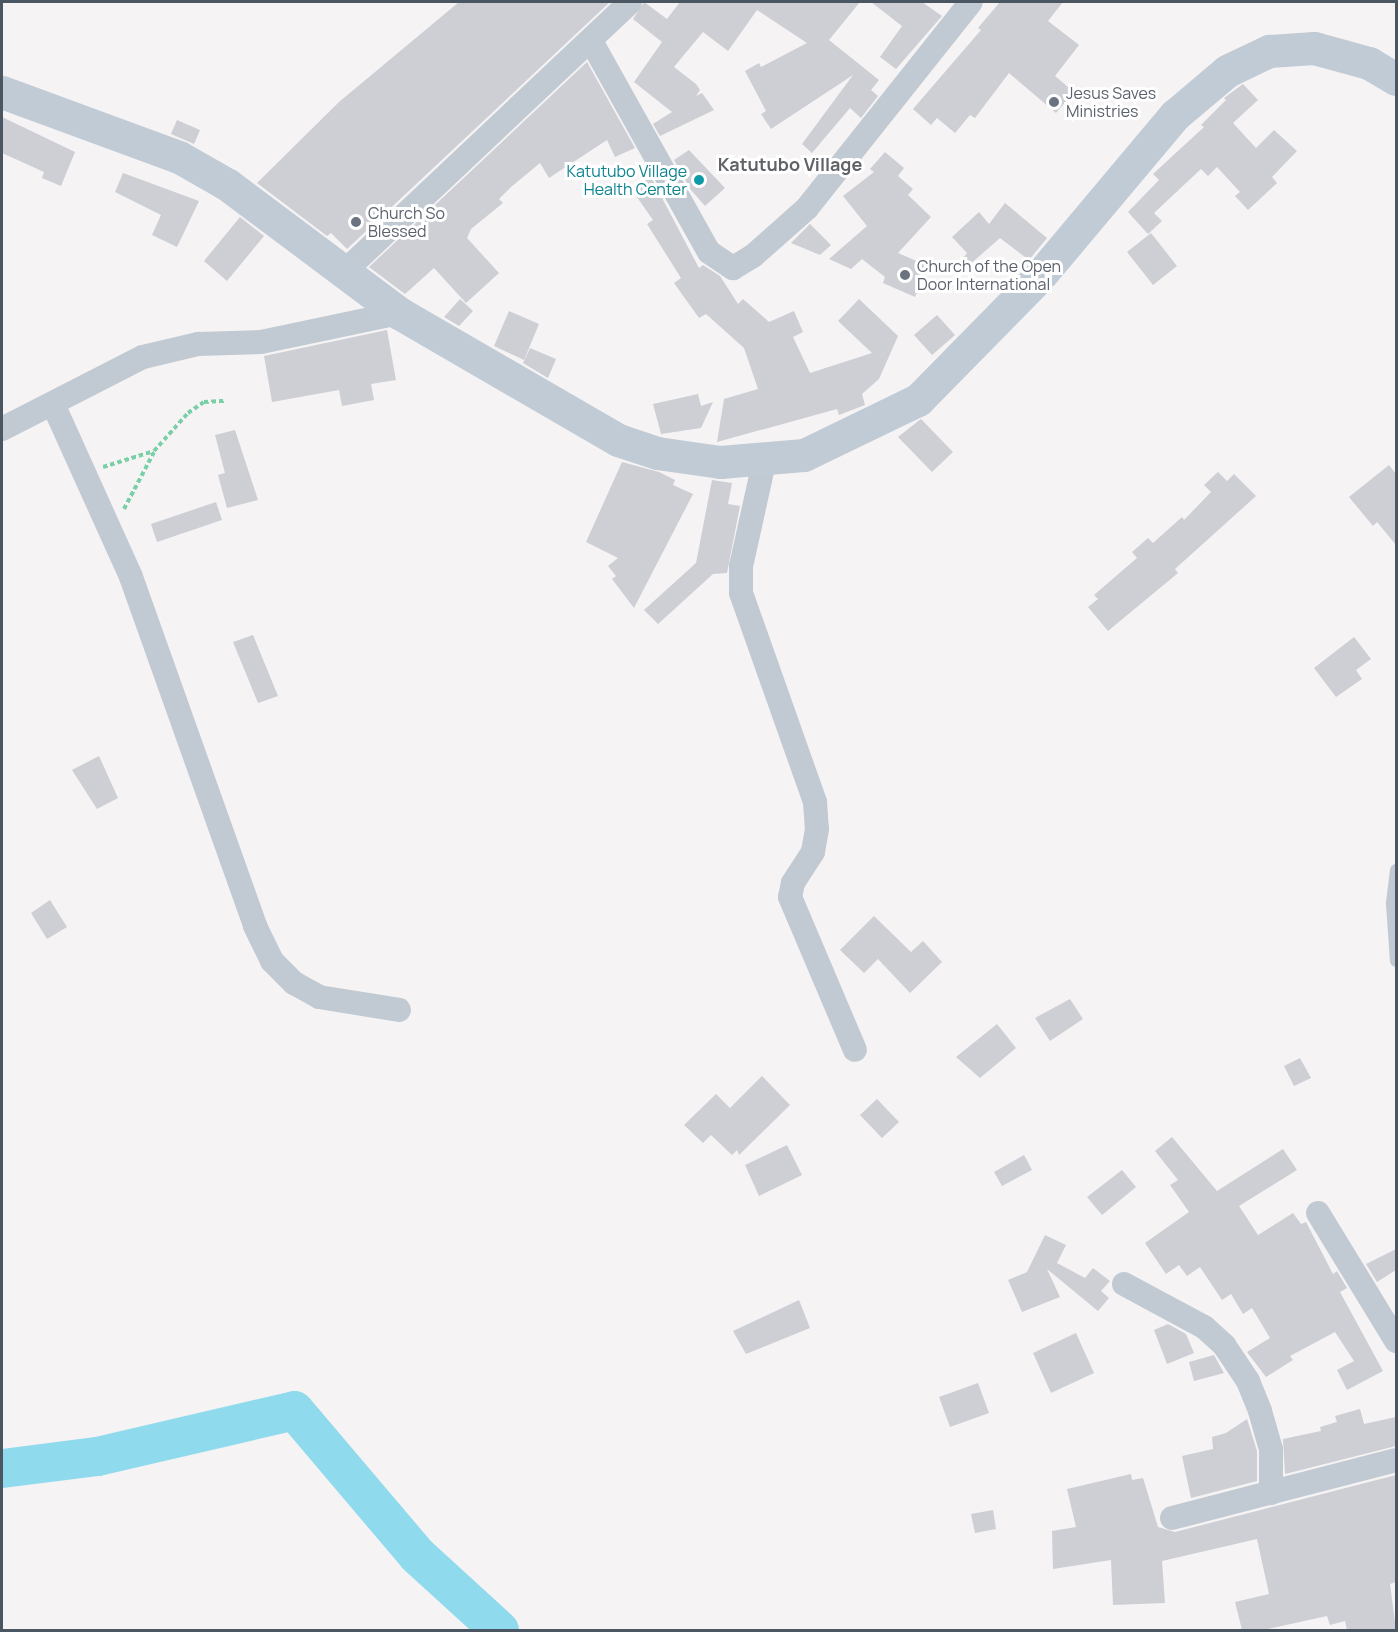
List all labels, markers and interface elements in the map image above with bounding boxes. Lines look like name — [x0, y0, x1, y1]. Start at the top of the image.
place label: Jesus Saves Ministries — [1066, 83, 1156, 121]
marker: Jesus Saves Ministries — [1047, 95, 1061, 109]
district label: Katutubo Village — [718, 153, 862, 175]
place label: Katutubo Village Health Center — [566, 161, 687, 199]
marker: Katutubo Village Health Center — [692, 173, 706, 187]
place label: Church So Blessed — [368, 203, 445, 241]
marker: Church So Blessed — [349, 215, 363, 229]
place label: Church of the Open Door International — [917, 256, 1061, 294]
marker: Church of the Open Door International — [898, 268, 912, 282]

